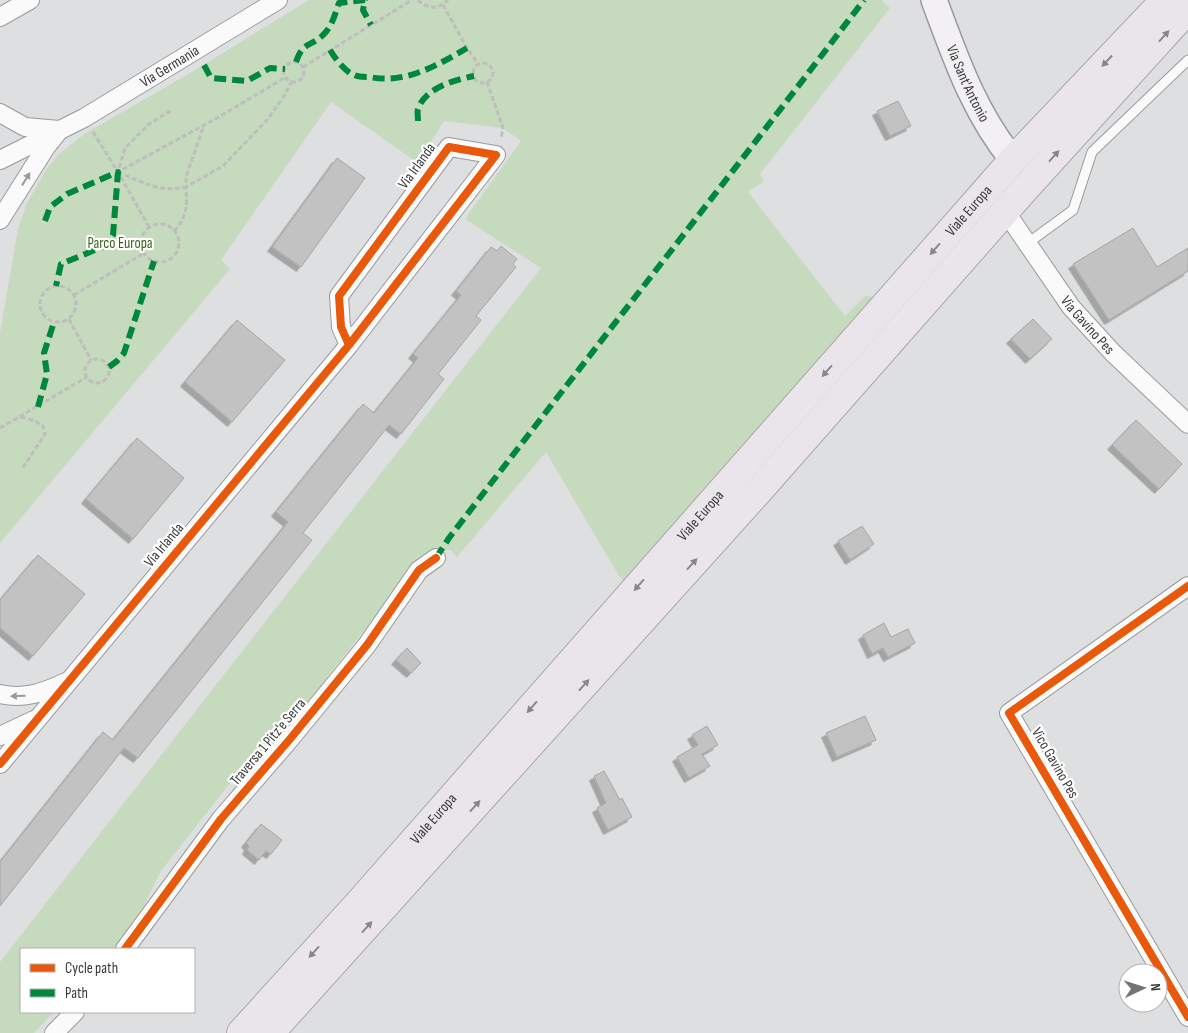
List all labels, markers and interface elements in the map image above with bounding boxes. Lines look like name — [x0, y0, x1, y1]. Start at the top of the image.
one-way arrow — [1158, 29, 1169, 42]
street label: Via Germania — [136, 41, 203, 91]
street label: Via Sant'Antonio — [942, 42, 994, 125]
one-way arrow — [1101, 54, 1113, 66]
street label: Via Irlanda — [394, 139, 440, 193]
one-way arrow — [1049, 150, 1060, 162]
one-way arrow — [22, 173, 31, 186]
street label: Viale Europa — [941, 181, 996, 240]
park label: Parco Europa — [87, 234, 153, 253]
one-way arrow — [929, 243, 941, 255]
street label: Via Gavino Pes — [1057, 292, 1119, 358]
one-way arrow — [822, 365, 833, 378]
street label: Viale Europa — [673, 486, 728, 545]
street label: Via Irlanda — [140, 519, 188, 571]
one-way arrow — [686, 559, 698, 571]
one-way arrow — [634, 579, 645, 591]
one-way arrow — [578, 680, 590, 692]
one-way arrow — [10, 692, 26, 700]
street label: Traversa 1 Pitz'e Serra — [226, 694, 310, 790]
one-way arrow — [526, 700, 537, 713]
street label: Vico Gavino Pes — [1027, 724, 1083, 802]
street label: Viale Europa — [406, 789, 461, 848]
one-way arrow — [469, 801, 481, 813]
one-way arrow — [361, 921, 372, 934]
one-way arrow — [308, 946, 320, 958]
legend — [20, 948, 195, 1013]
text: Cycle path — [65, 959, 118, 978]
north arrow — [1118, 963, 1168, 1013]
text: N — [1147, 983, 1164, 991]
text: Path — [65, 984, 88, 1003]

